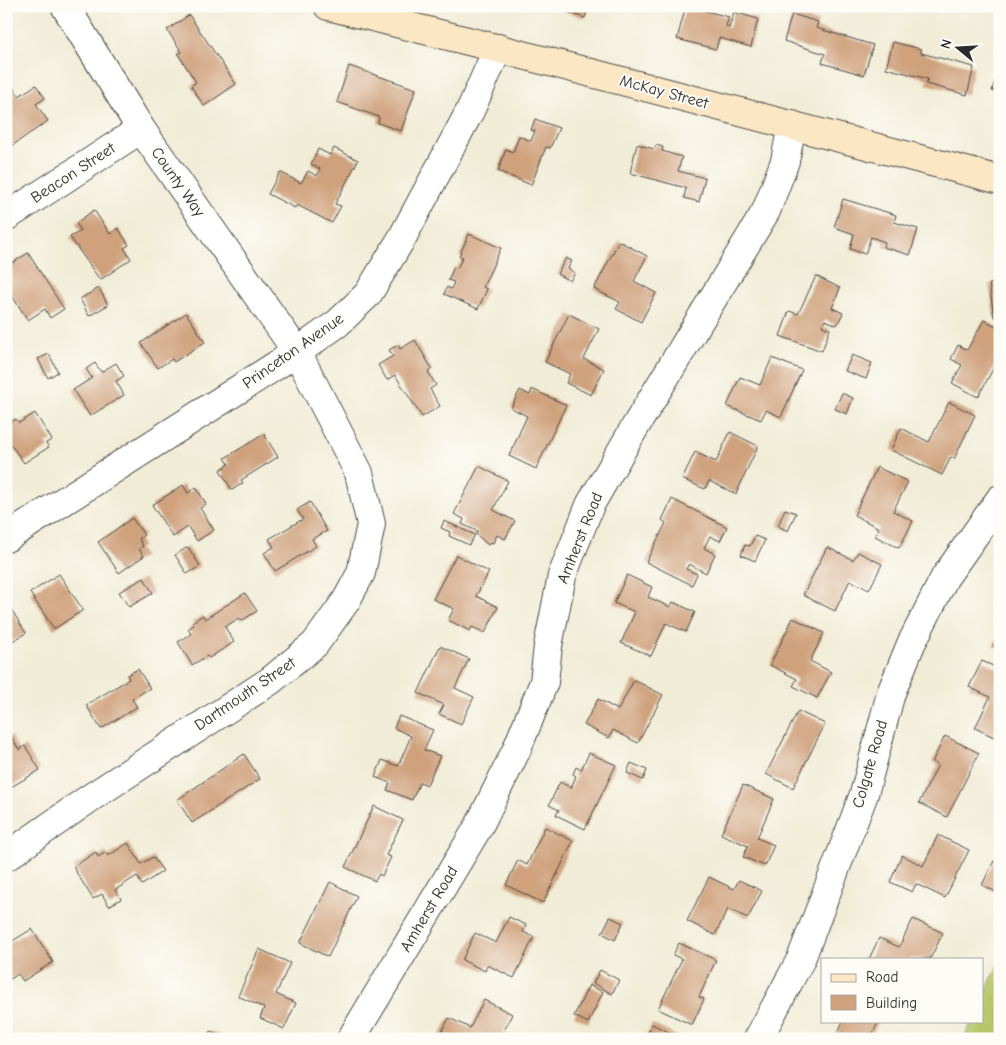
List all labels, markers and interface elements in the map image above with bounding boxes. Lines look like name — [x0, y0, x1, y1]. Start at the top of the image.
north arrow — [934, 22, 984, 72]
text: N — [937, 37, 956, 51]
street label: McKay Street — [618, 72, 711, 113]
street label: Beacon Street — [28, 139, 119, 207]
street label: County Way — [148, 144, 209, 221]
street label: Princeton Avenue — [239, 309, 347, 393]
street label: Amherst Road — [554, 490, 606, 586]
street label: Dartmouth Street — [191, 653, 299, 734]
street label: Colgate Road — [849, 718, 891, 810]
street label: Amherst Road — [396, 863, 462, 955]
legend — [821, 958, 984, 1022]
text: Road — [866, 968, 898, 986]
text: Building — [866, 994, 917, 1012]

